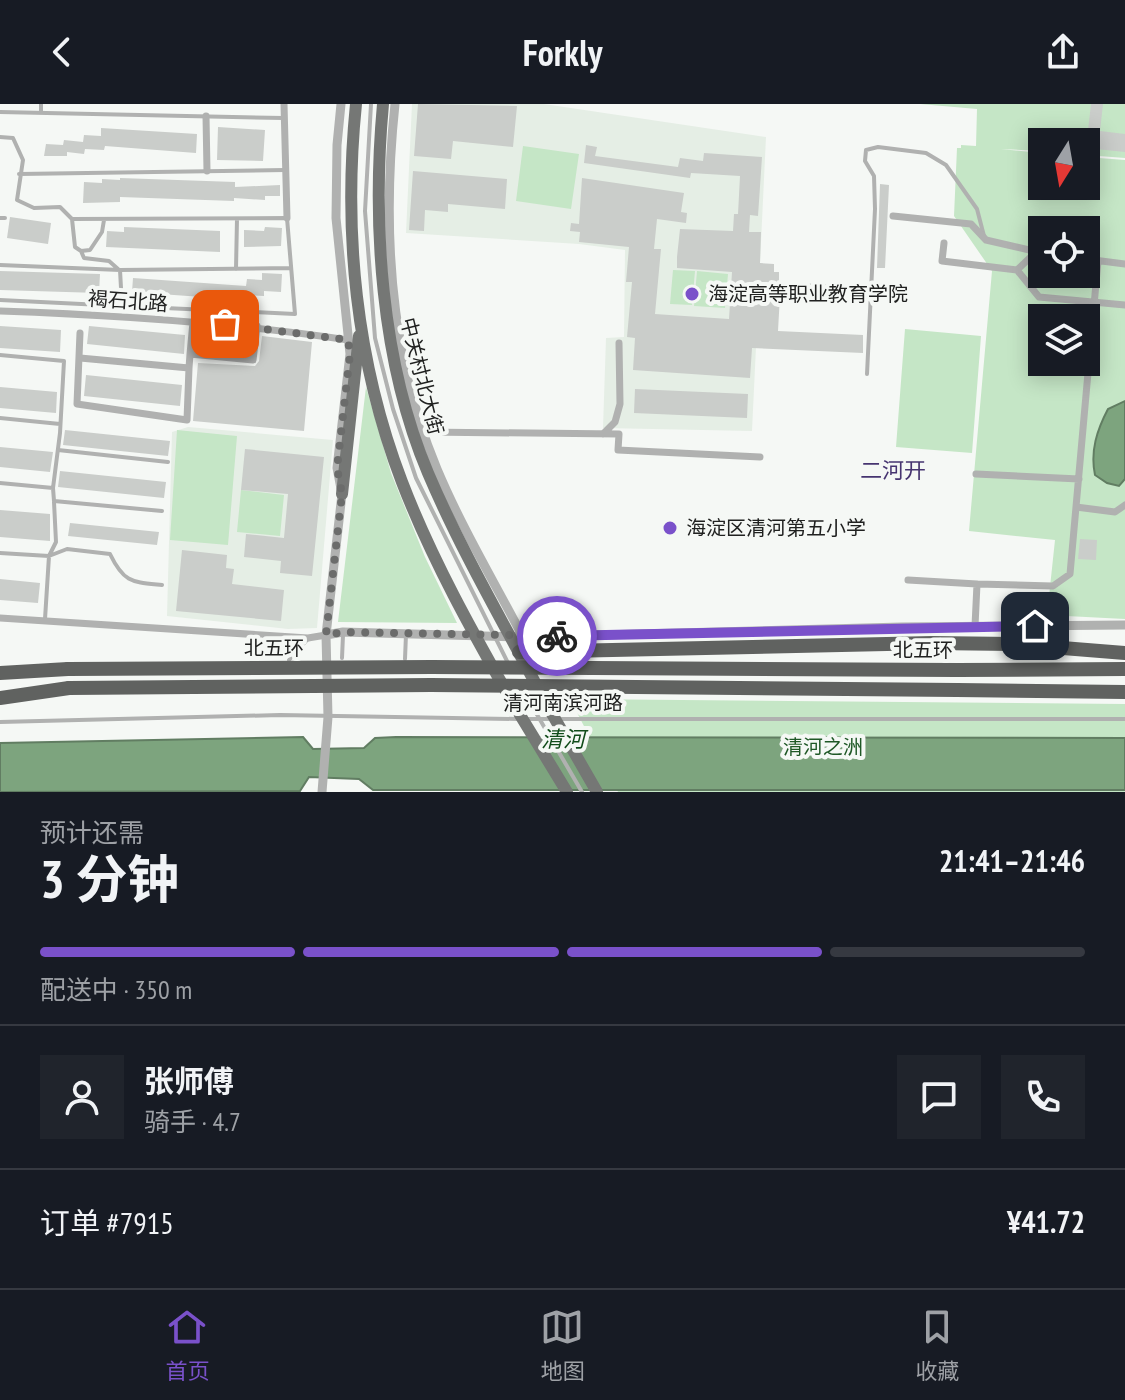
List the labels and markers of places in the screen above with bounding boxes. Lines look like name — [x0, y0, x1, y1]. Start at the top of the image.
place label: 海淀高等职业教育学院 — [708, 281, 908, 307]
marker: 海淀高等职业教育学院 — [683, 285, 701, 303]
pin — [191, 290, 259, 358]
place label: 海淀区清河第五小学 — [686, 515, 866, 541]
marker: 海淀区清河第五小学 — [661, 519, 679, 537]
pin — [1001, 592, 1069, 660]

